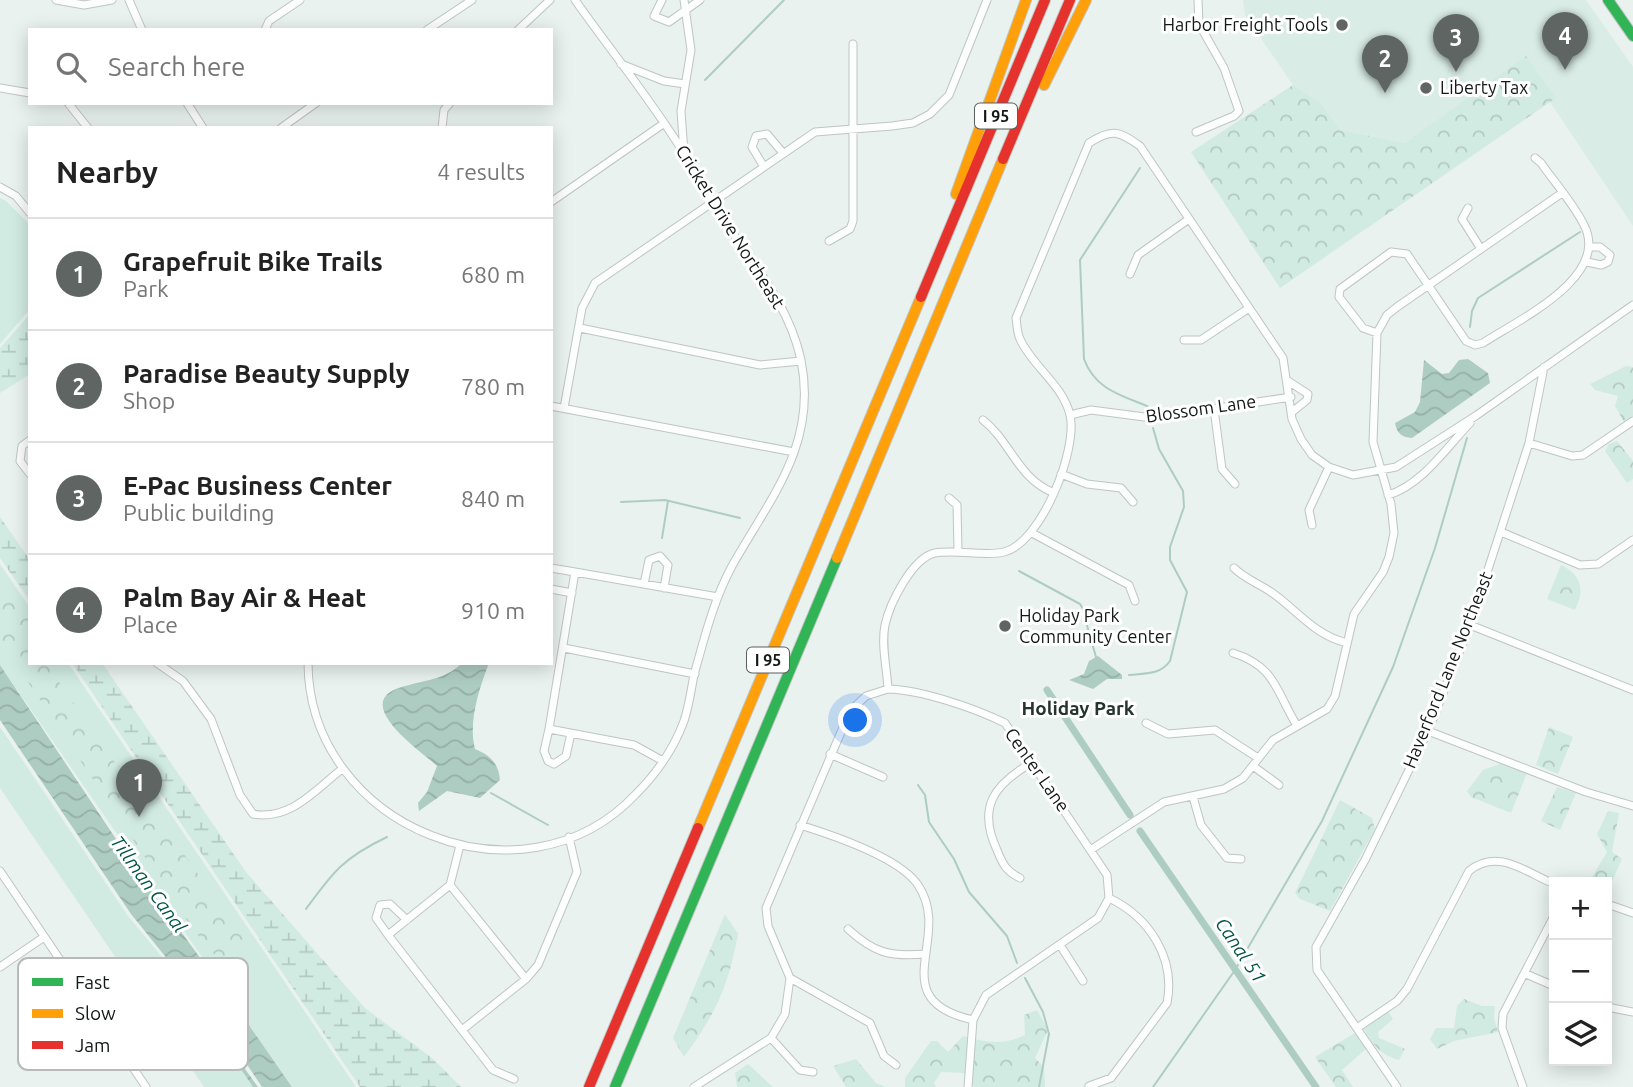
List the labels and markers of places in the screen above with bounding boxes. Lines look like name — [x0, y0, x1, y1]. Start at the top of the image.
pin: 4 — [1542, 12, 1588, 70]
place label: Harbor Freight Tools — [1163, 14, 1328, 34]
pin: 3 — [1433, 14, 1479, 72]
marker: Harbor Freight Tools — [1334, 17, 1350, 33]
pin: 2 — [1362, 35, 1408, 93]
place label: Liberty Tax — [1440, 77, 1528, 97]
marker: Liberty Tax — [1418, 80, 1434, 96]
place label: Holiday Park Community Center — [1019, 605, 1172, 646]
marker: Holiday Park Community Center — [997, 618, 1013, 634]
pin: 1 — [116, 759, 162, 817]

